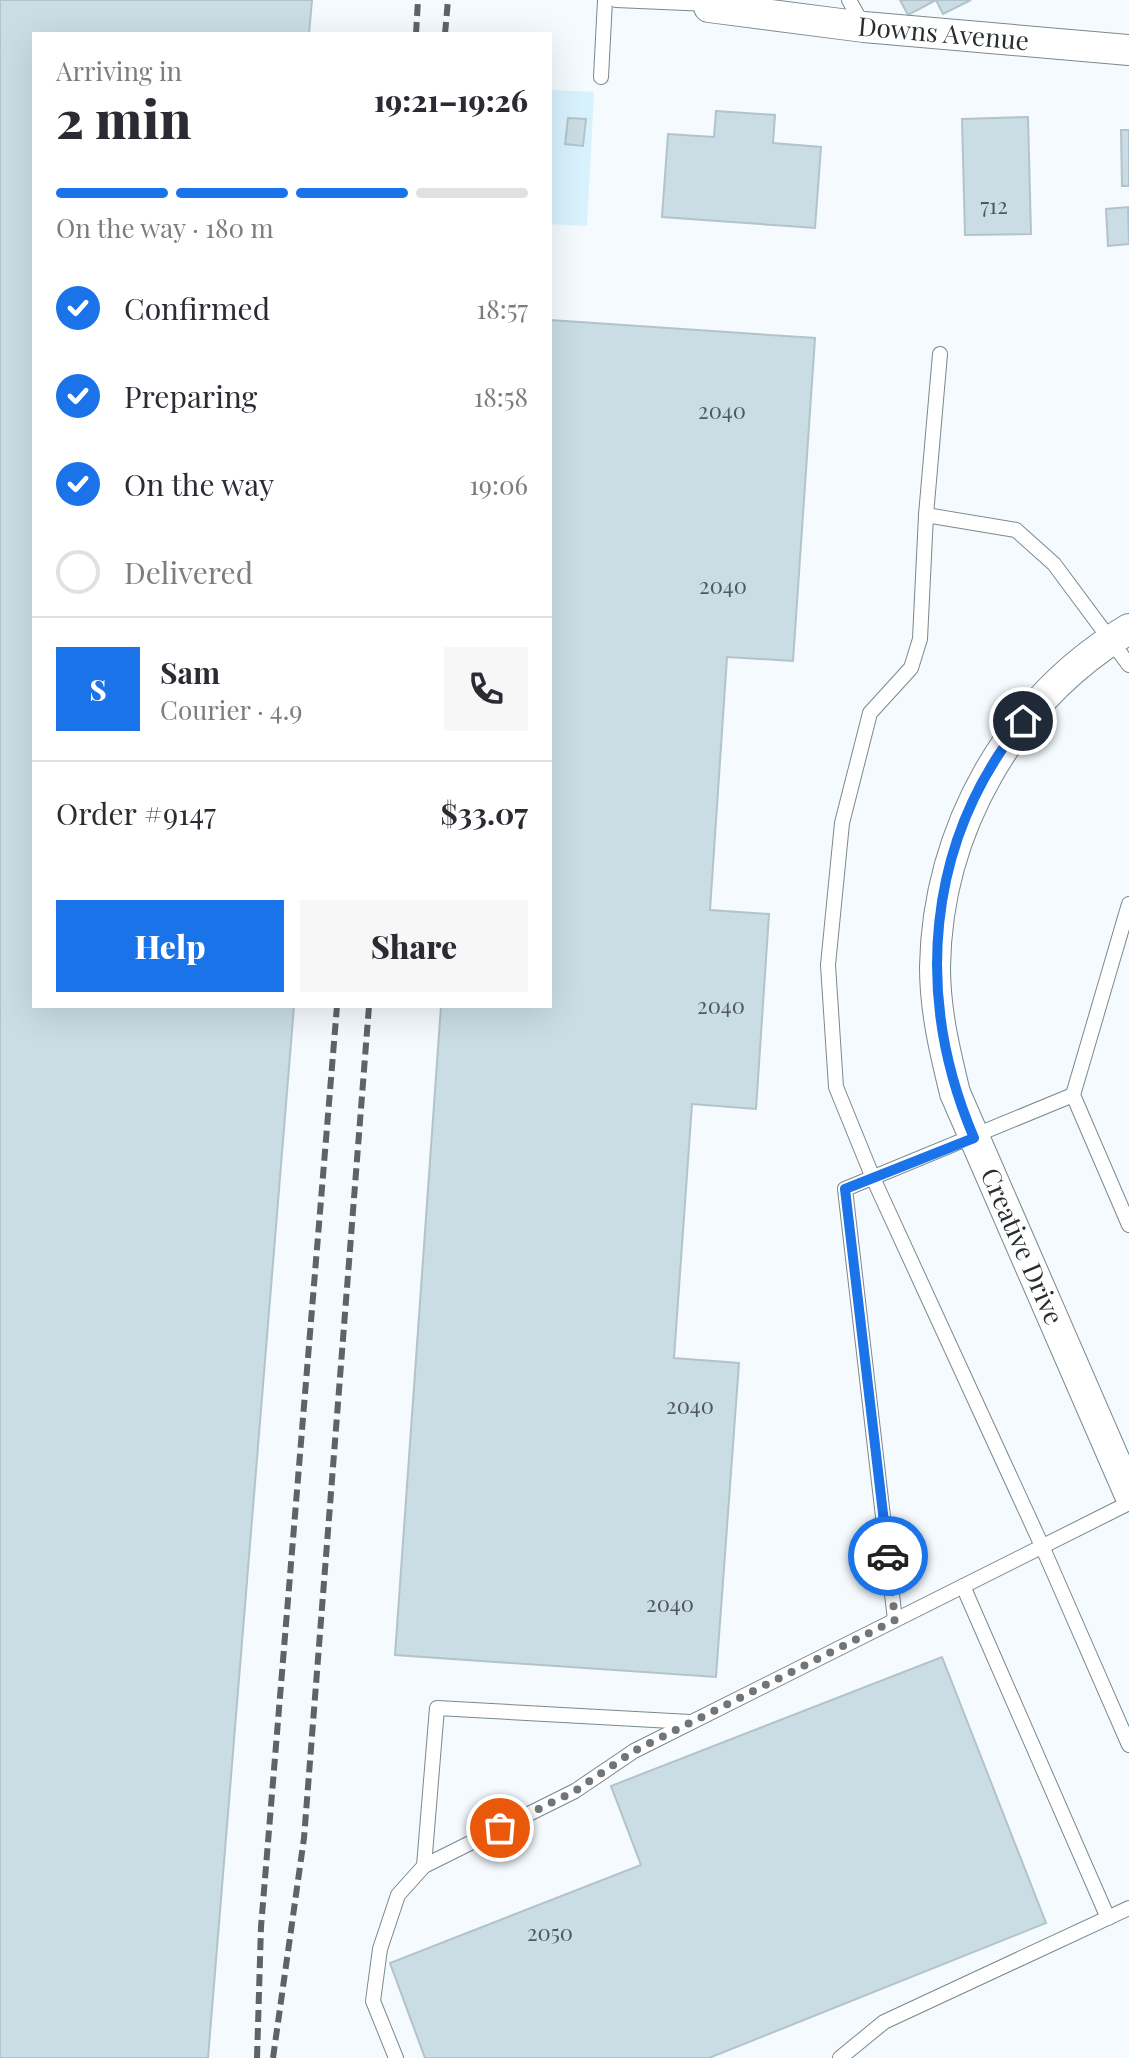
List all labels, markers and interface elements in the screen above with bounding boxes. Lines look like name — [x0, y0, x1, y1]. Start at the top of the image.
street label: Downs Avenue — [857, 8, 1030, 57]
text: Arriving in — [56, 53, 182, 88]
text: 19:21–19:26 — [374, 80, 528, 120]
text: 2 min — [56, 83, 191, 152]
house number: 712 — [980, 190, 1008, 220]
text: On the way · 180 m — [56, 210, 274, 245]
icon: check — [56, 286, 100, 330]
text: Confirmed — [124, 288, 270, 328]
text: 18:57 — [477, 291, 528, 326]
icon: check — [56, 374, 100, 418]
text: Preparing — [124, 376, 257, 416]
text: 18:58 — [474, 379, 528, 414]
house number: 2040 — [698, 395, 746, 425]
icon: check — [56, 462, 100, 506]
text: On the way — [124, 464, 274, 504]
text: 19:06 — [469, 467, 528, 502]
text: Delivered — [124, 552, 253, 592]
house number: 2040 — [699, 570, 747, 600]
button: phone — [444, 647, 528, 731]
text: Sam — [160, 652, 220, 692]
text: S — [89, 669, 107, 709]
pin — [989, 687, 1057, 755]
text: Courier · 4.9 — [160, 692, 302, 727]
icon: home — [1001, 699, 1045, 743]
text: Order #9147 — [56, 793, 216, 833]
text: $33.07 — [441, 793, 528, 833]
button: Help — [56, 900, 284, 992]
button: Share — [300, 900, 528, 992]
house number: 2040 — [697, 990, 745, 1020]
street label: Creative Drive — [974, 1162, 1073, 1330]
house number: 2040 — [666, 1390, 714, 1420]
courier — [848, 1516, 928, 1596]
icon: car — [866, 1534, 910, 1578]
house number: 2040 — [646, 1588, 694, 1618]
pin — [466, 1794, 534, 1862]
icon: bag — [478, 1806, 522, 1850]
house number: 2050 — [527, 1917, 573, 1947]

